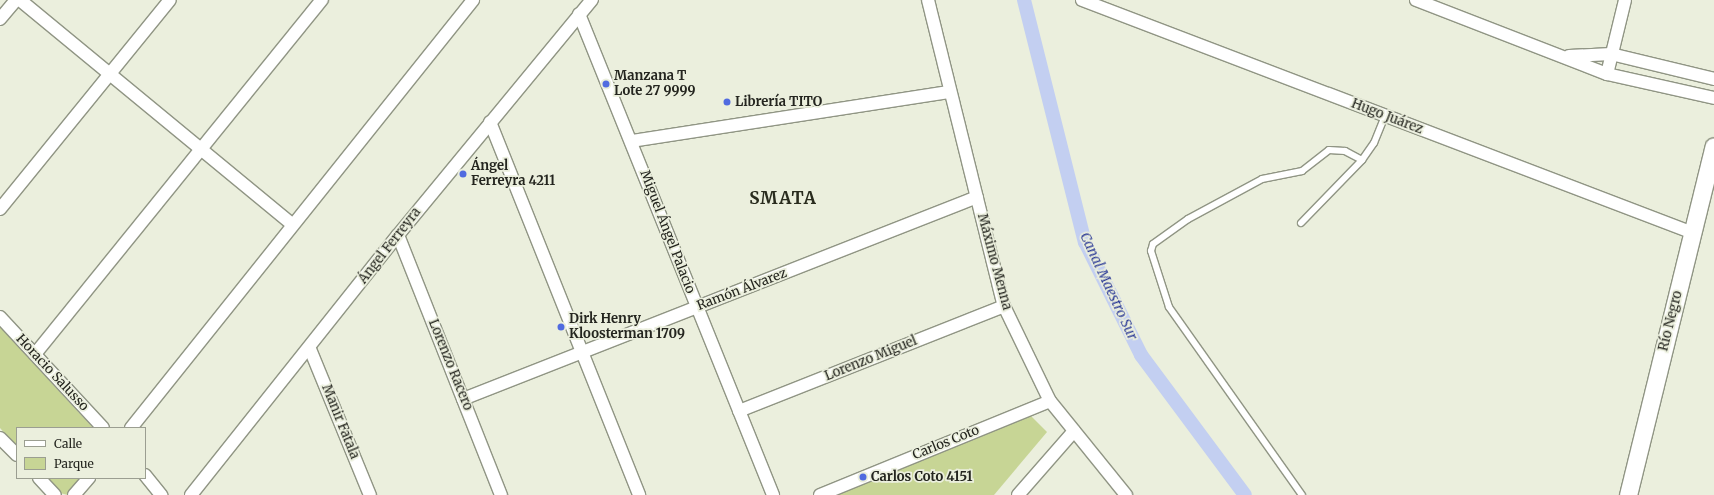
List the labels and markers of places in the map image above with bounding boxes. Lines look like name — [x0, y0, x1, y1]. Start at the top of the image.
place label: Manzana T Lote 27 9999 — [614, 69, 695, 100]
marker: Manzana T Lote 27 9999 — [601, 79, 611, 89]
place label: Librería TITO — [735, 94, 822, 110]
marker: Librería TITO — [722, 97, 732, 107]
place label: Ángel Ferreyra 4211 — [471, 159, 555, 190]
marker: Ángel Ferreyra 4211 — [458, 169, 468, 179]
place label: Dirk Henry Kloosterman 1709 — [569, 312, 685, 343]
marker: Dirk Henry Kloosterman 1709 — [556, 322, 566, 332]
place label: Carlos Coto 4151 — [871, 469, 973, 485]
marker: Carlos Coto 4151 — [858, 472, 868, 482]

